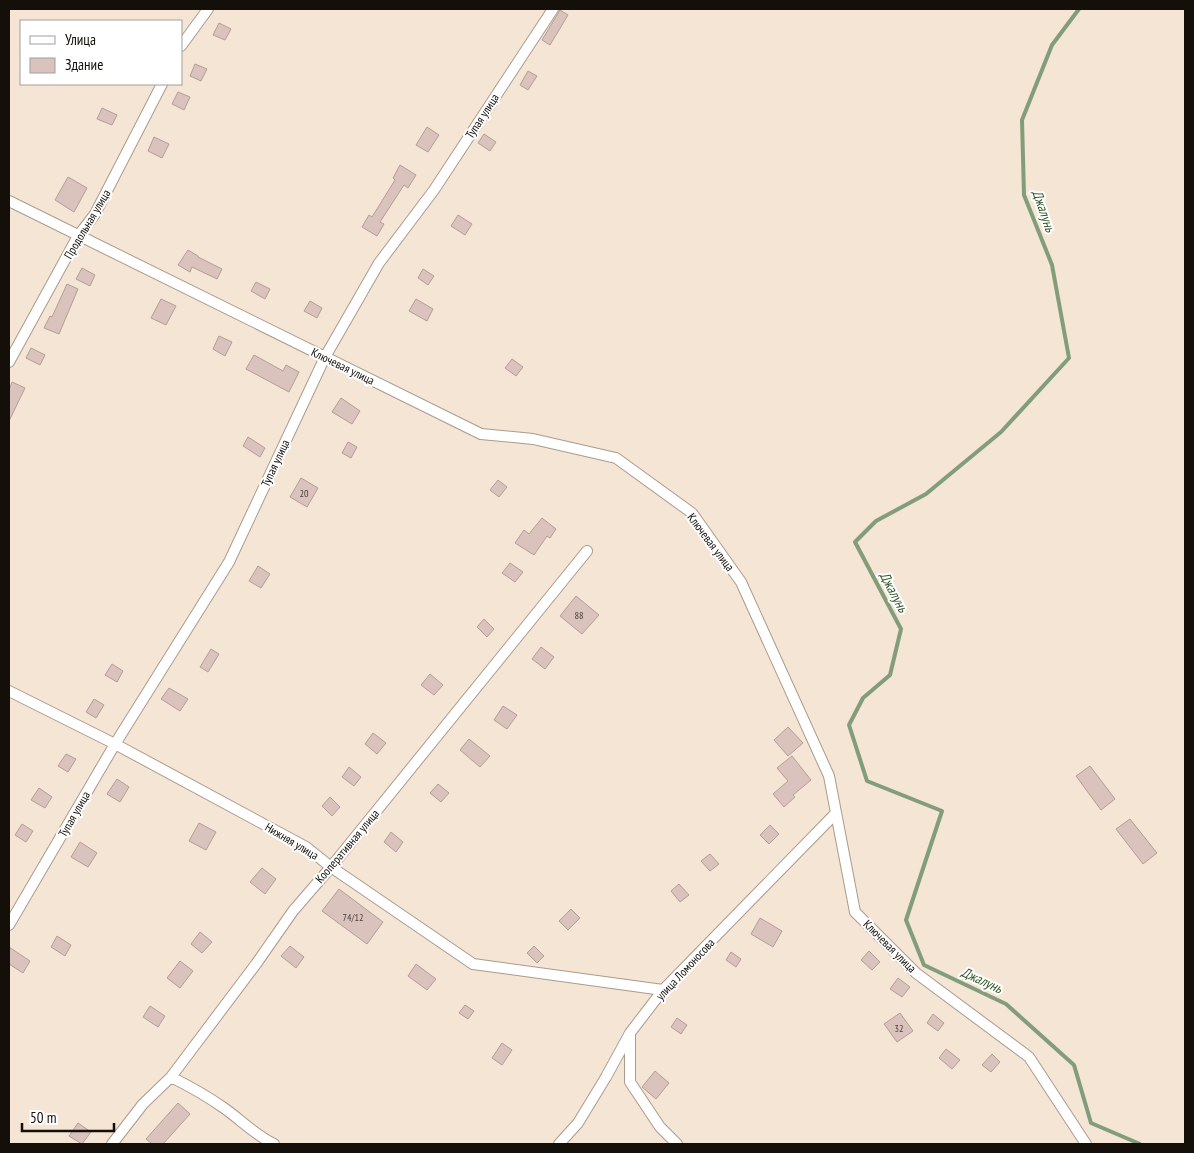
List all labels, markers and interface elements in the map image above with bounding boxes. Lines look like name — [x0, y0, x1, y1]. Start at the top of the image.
legend — [20, 20, 182, 85]
text: Улица — [65, 30, 96, 49]
text: Здание — [65, 55, 103, 74]
street label: Тупая улица — [462, 91, 502, 141]
street label: Продольная улица — [60, 186, 114, 261]
water label: Джалунь — [1028, 187, 1060, 235]
street label: Ключевая улица — [309, 344, 377, 388]
street label: Тупая улица — [258, 437, 293, 489]
house number: 20 — [300, 487, 309, 500]
street label: Ключевая улица — [684, 510, 738, 574]
water label: Джалунь — [875, 568, 912, 616]
house number: 88 — [575, 609, 584, 622]
street label: Тупая улица — [55, 788, 93, 840]
street label: Кооперативная улица — [312, 806, 382, 886]
street label: Нижняя улица — [263, 819, 322, 863]
house number: 74/12 — [343, 911, 363, 924]
street label: Ключевая улица — [860, 916, 920, 976]
street label: улица Ломоносова — [653, 935, 718, 1003]
water label: Джалунь — [958, 962, 1006, 998]
house number: 32 — [895, 1022, 904, 1035]
scale bar — [22, 1100, 115, 1132]
text: 50 m — [30, 1108, 56, 1127]

